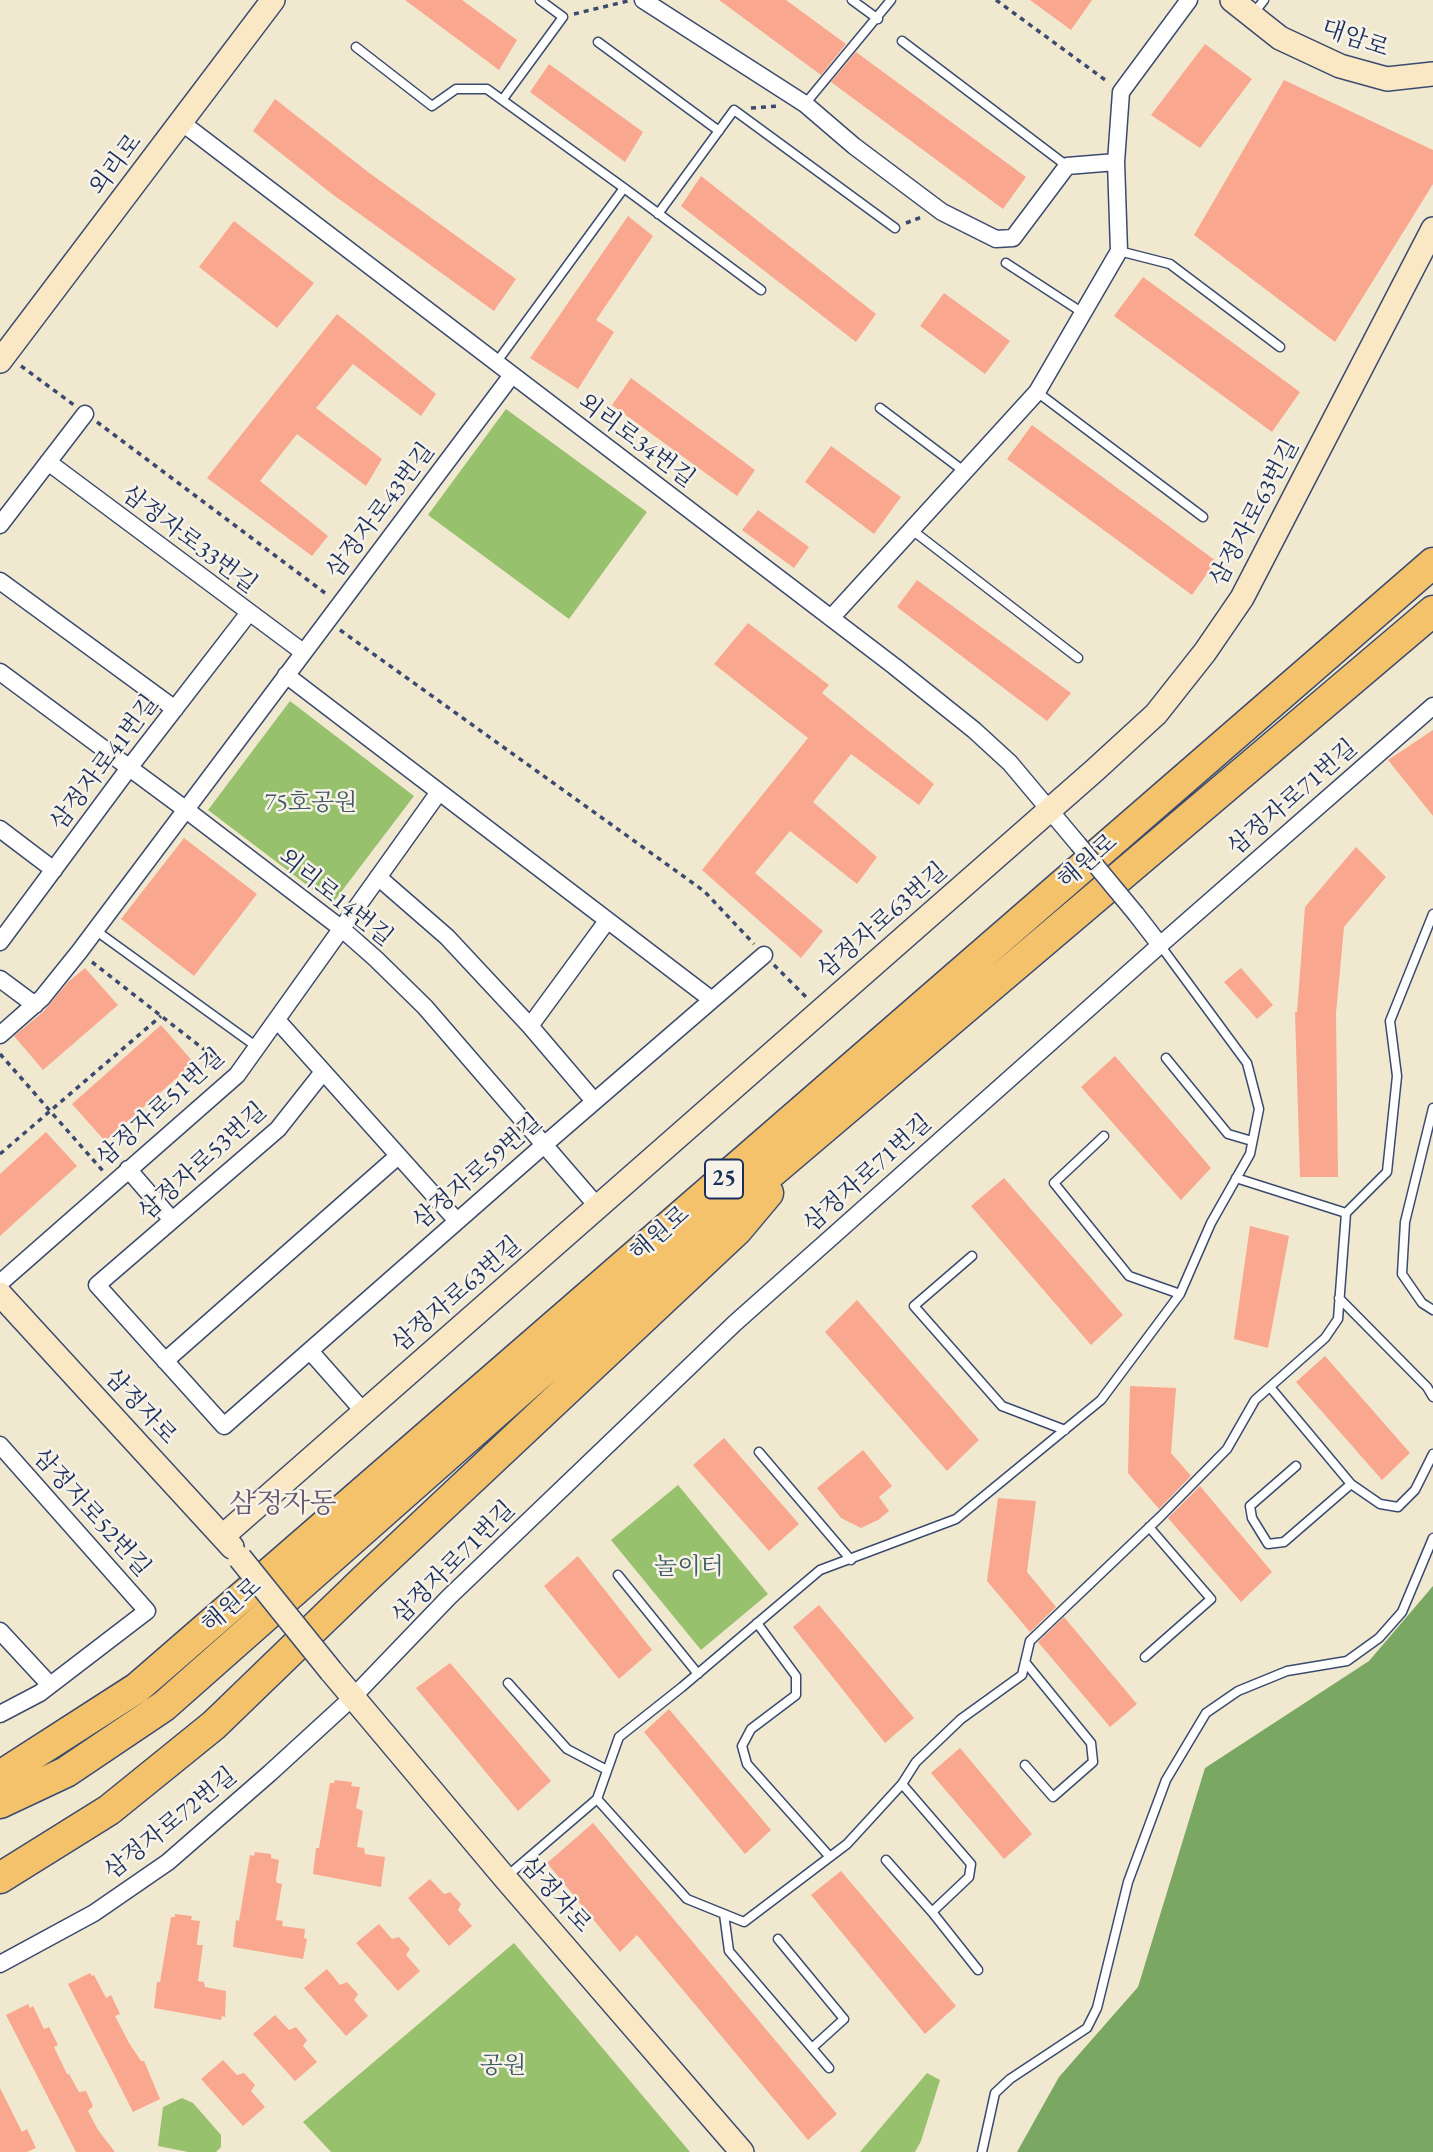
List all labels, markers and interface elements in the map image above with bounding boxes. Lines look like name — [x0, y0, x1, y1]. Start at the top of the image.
street label: 대암로 — [1317, 14, 1393, 64]
street label: 외리로 — [84, 129, 148, 201]
street label: 외리로34번길 — [572, 388, 700, 494]
street label: 삼정자로63번길 — [1204, 435, 1306, 591]
street label: 삼정자로43번길 — [321, 438, 441, 584]
street label: 삼정자로33번길 — [116, 480, 262, 600]
street label: 삼정자로41번길 — [45, 690, 165, 836]
street label: 삼정자로71번길 — [1222, 734, 1364, 862]
park label: 75호공원 — [265, 789, 357, 817]
street label: 해원로 — [1052, 828, 1124, 896]
street label: 외리로14번길 — [272, 843, 398, 953]
street label: 삼정자로63번길 — [812, 857, 954, 985]
street label: 삼정자로51번길 — [91, 1043, 231, 1173]
street label: 삼정자로53번길 — [133, 1097, 273, 1227]
street label: 삼정자로59번길 — [407, 1108, 549, 1236]
street label: 삼정자로71번길 — [798, 1109, 938, 1239]
road number: 25 — [705, 1160, 743, 1198]
street label: 해원로 — [624, 1200, 696, 1268]
street label: 삼정자로63번길 — [386, 1231, 528, 1359]
street label: 삼정자로 — [98, 1363, 182, 1451]
street label: 삼정자로52번길 — [26, 1443, 156, 1583]
district label: 삼정자동 — [229, 1487, 337, 1521]
street label: 삼정자로71번길 — [386, 1495, 522, 1631]
park label: 놀이터 — [654, 1553, 724, 1581]
street label: 해원로 — [196, 1572, 268, 1640]
street label: 삼정자로72번길 — [99, 1762, 243, 1886]
street label: 삼정자로 — [513, 1851, 597, 1939]
park label: 공원 — [480, 2052, 526, 2080]

